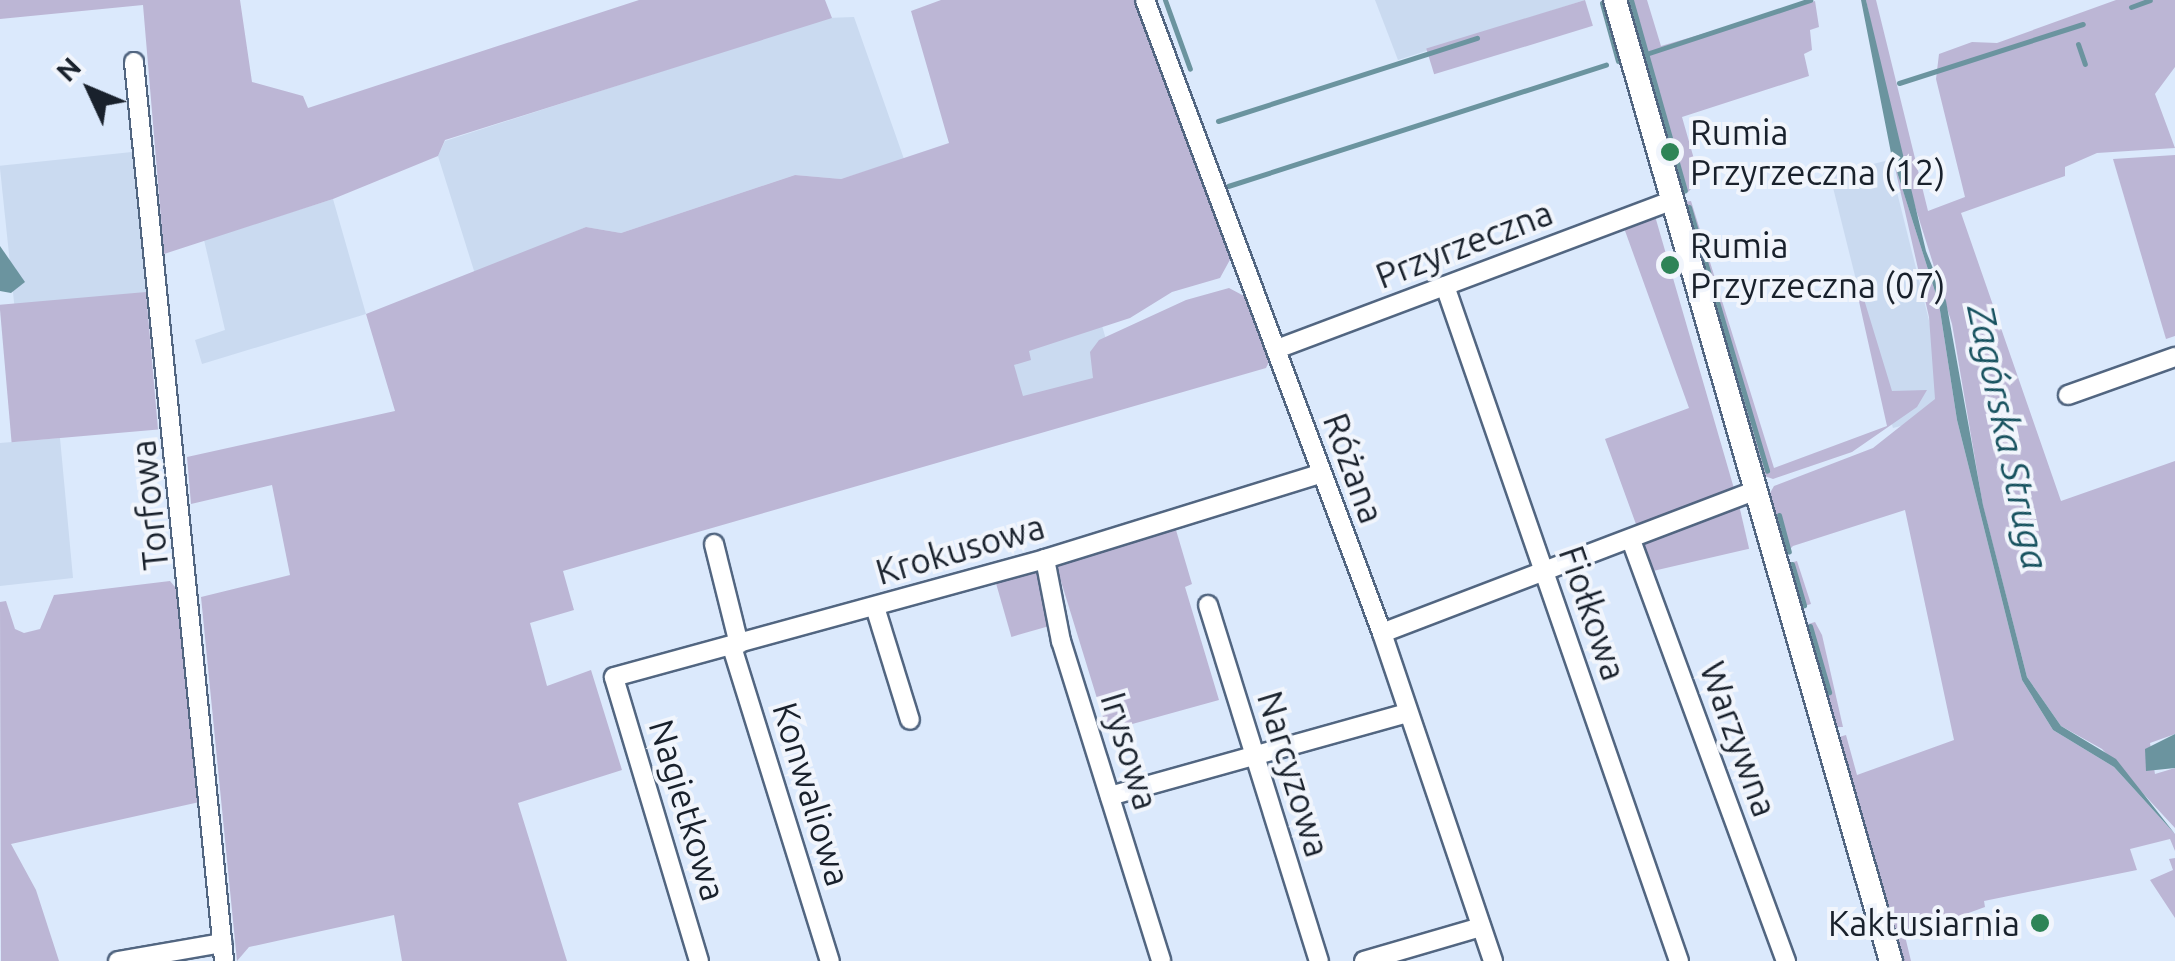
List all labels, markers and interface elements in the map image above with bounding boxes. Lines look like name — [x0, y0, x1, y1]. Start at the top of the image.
north arrow — [40, 40, 140, 140]
text: N — [50, 51, 86, 87]
place label: Rumia Przyrzeczna (12) — [1690, 111, 1946, 193]
marker: Rumia Przyrzeczna (12) — [1659, 141, 1681, 163]
street label: Przyrzeczna — [1370, 191, 1558, 297]
place label: Rumia Przyrzeczna (07) — [1690, 224, 1946, 306]
marker: Rumia Przyrzeczna (07) — [1659, 254, 1681, 276]
water label: Zagórska Struga — [1958, 300, 2058, 574]
street label: Różana — [1315, 407, 1393, 529]
street label: Torfowa — [121, 438, 177, 572]
street label: Krokusowa — [871, 505, 1049, 593]
street label: Fiołkowa — [1550, 540, 1636, 686]
street label: Warzywna — [1692, 656, 1786, 822]
street label: Narcyzowa — [1249, 686, 1339, 862]
street label: Irysowa — [1092, 687, 1168, 815]
street label: Konwaliowa — [764, 697, 860, 891]
street label: Nagietkowa — [641, 714, 735, 906]
place label: Kaktusiarnia — [1828, 902, 2020, 944]
marker: Kaktusiarnia — [2029, 912, 2051, 934]

